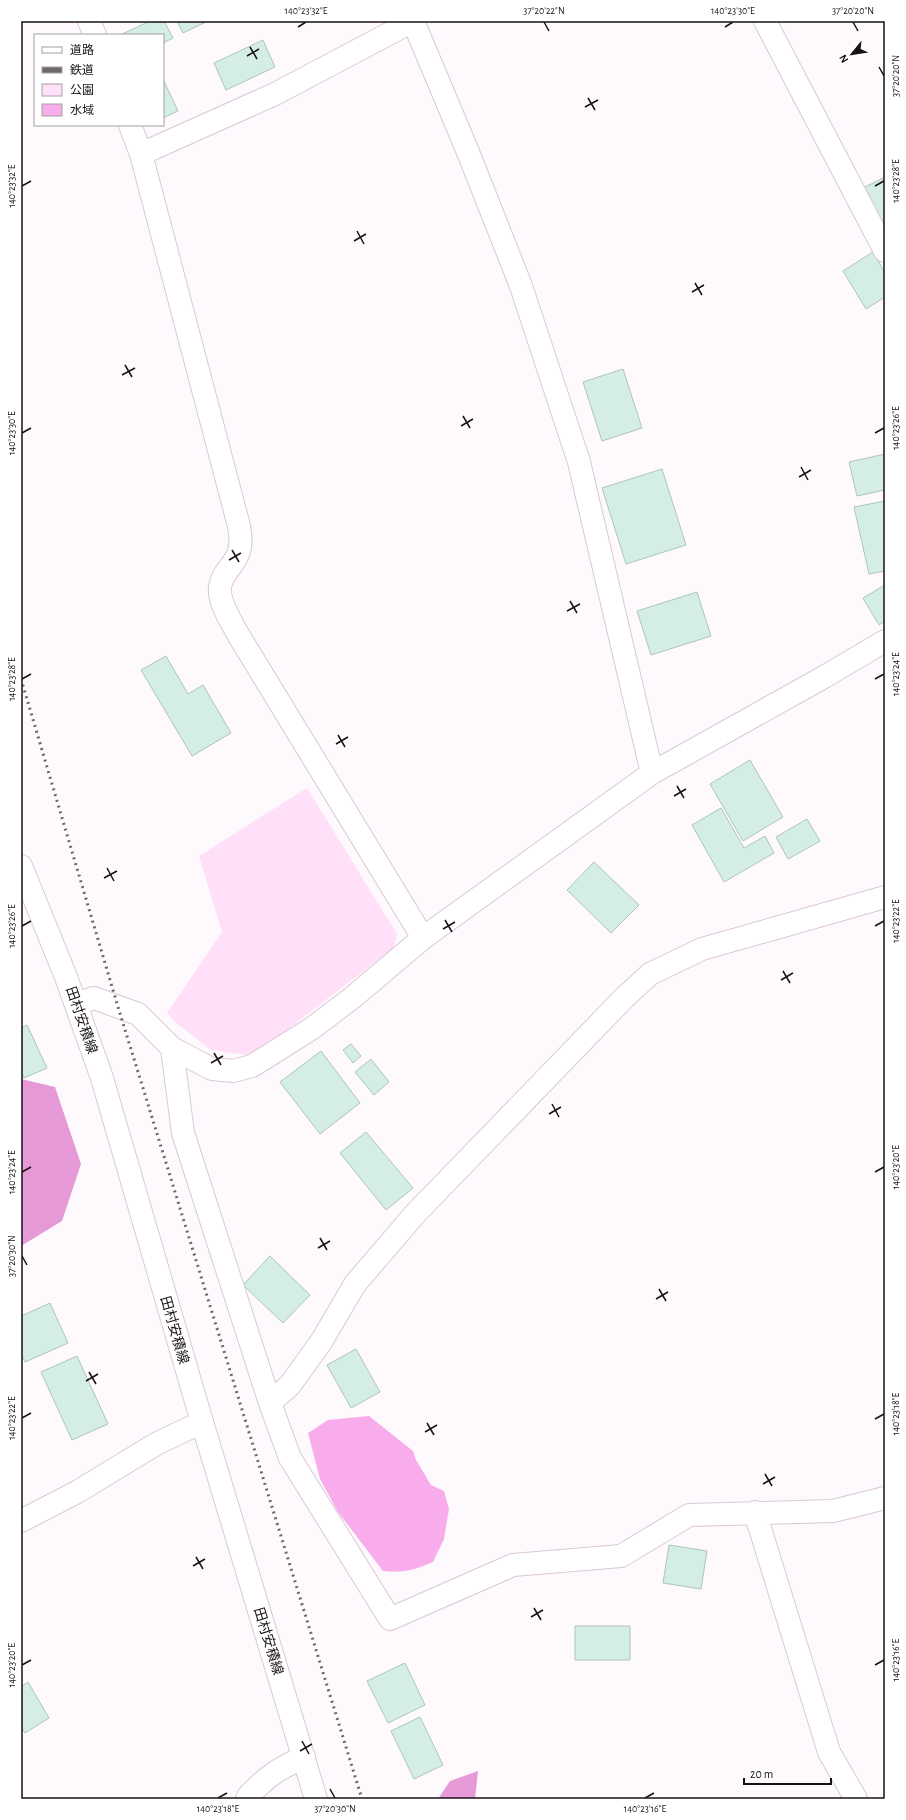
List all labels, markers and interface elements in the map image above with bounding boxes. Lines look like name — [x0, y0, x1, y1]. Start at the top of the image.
text: 140°23'32"E — [284, 6, 328, 16]
text: 37°20'22"N — [523, 6, 565, 16]
text: 140°23'30"E — [711, 6, 755, 16]
text: 37°20'20"N — [832, 6, 874, 16]
legend — [34, 34, 164, 126]
north arrow — [832, 34, 872, 74]
text: 道路 — [70, 43, 94, 56]
text: N — [837, 53, 850, 65]
text: 37°20'20"N — [891, 55, 901, 97]
text: 鉄道 — [70, 63, 94, 76]
text: 公園 — [70, 84, 94, 96]
text: 水域 — [70, 104, 94, 116]
text: 140°23'28"E — [891, 159, 901, 203]
text: 140°23'32"E — [7, 164, 17, 208]
text: 140°23'26"E — [891, 406, 901, 450]
text: 140°23'30"E — [7, 411, 17, 455]
text: 140°23'24"E — [891, 652, 901, 696]
text: 140°23'28"E — [7, 657, 17, 701]
text: 140°23'22"E — [891, 899, 901, 943]
text: 140°23'26"E — [7, 904, 17, 948]
street label: 田村安積線 — [63, 984, 101, 1056]
text: 140°23'20"E — [891, 1145, 901, 1189]
text: 140°23'24"E — [7, 1150, 17, 1194]
text: 37°20'30"N — [7, 1235, 17, 1277]
street label: 田村安積線 — [158, 1294, 192, 1366]
text: 140°23'18"E — [891, 1393, 901, 1435]
text: 140°23'22"E — [7, 1396, 17, 1440]
street label: 田村安積線 — [251, 1605, 287, 1677]
text: 140°23'16"E — [891, 1639, 901, 1681]
text: 140°23'20"E — [7, 1643, 17, 1687]
scale bar — [744, 1760, 831, 1786]
text: 20 m — [750, 1768, 773, 1780]
text: 140°23'18"E — [197, 1804, 239, 1814]
text: 37°20'30"N — [314, 1804, 356, 1814]
text: 140°23'16"E — [624, 1804, 666, 1814]

